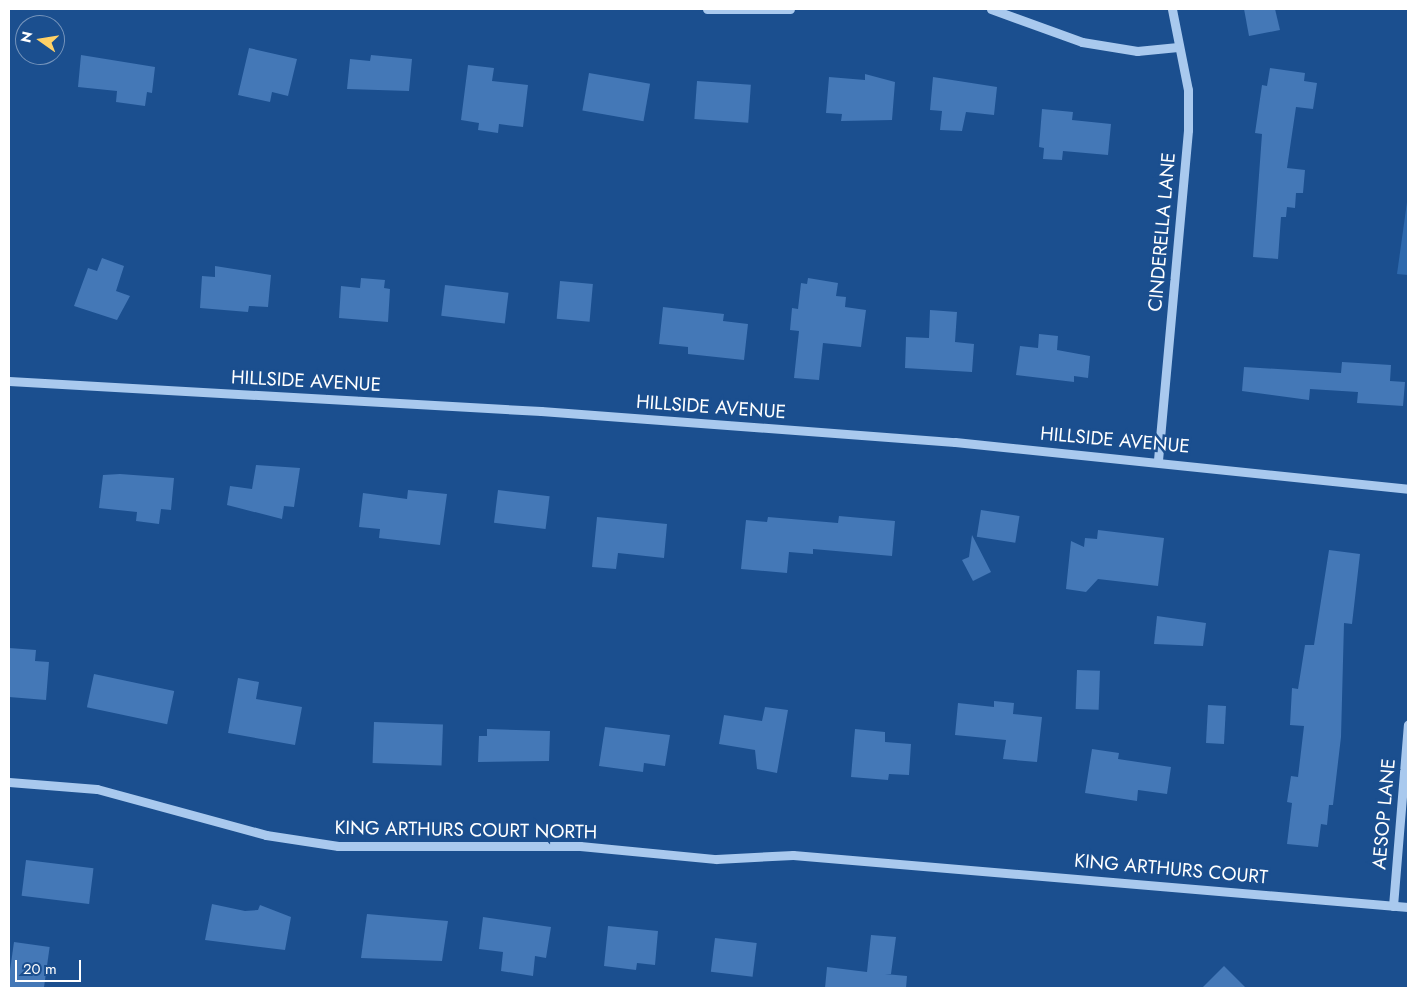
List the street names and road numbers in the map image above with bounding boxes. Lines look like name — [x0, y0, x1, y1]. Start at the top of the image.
street label: CINDERELLA LANE — [1144, 152, 1180, 312]
street label: HILLSIDE AVENUE — [230, 366, 382, 396]
street label: HILLSIDE AVENUE — [635, 390, 787, 424]
street label: HILLSIDE AVENUE — [1039, 422, 1191, 458]
street label: AESOP LANE — [1368, 758, 1400, 870]
street label: KING ARTHURS COURT NORTH — [334, 816, 598, 844]
street label: KING ARTHURS COURT — [1073, 849, 1269, 889]

